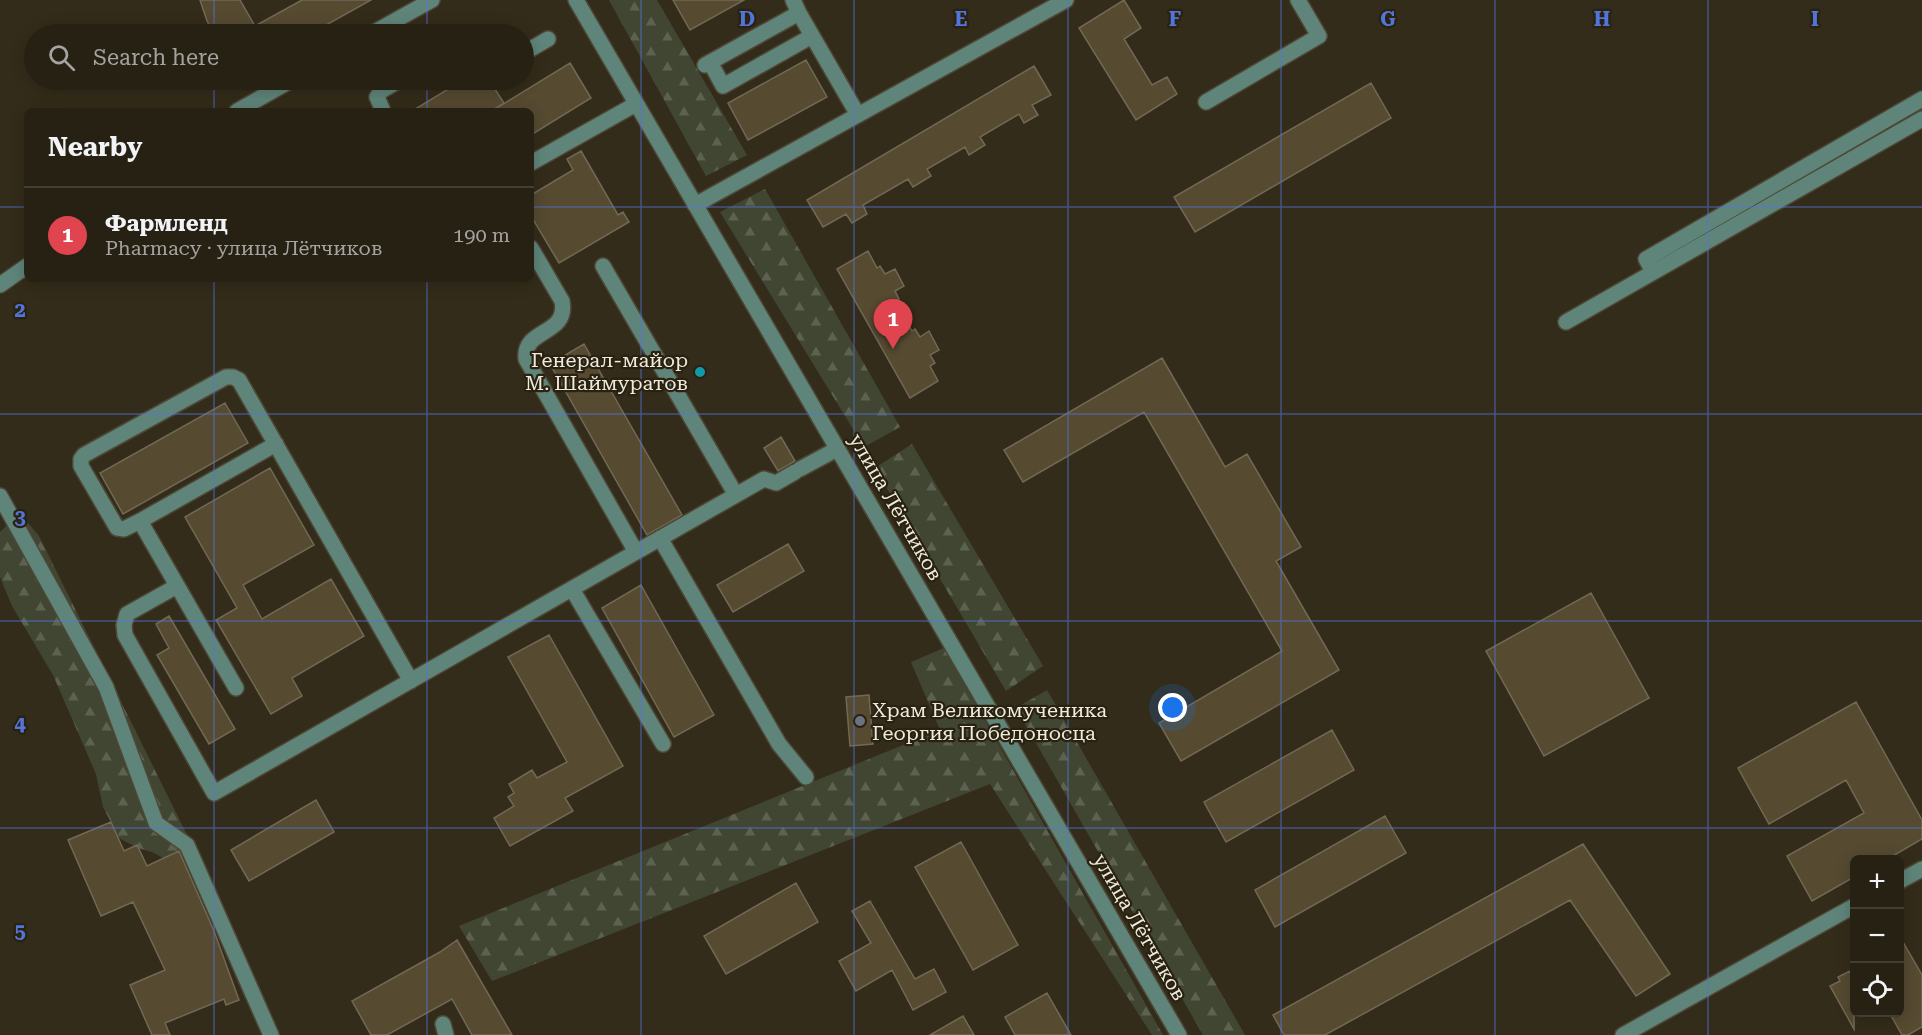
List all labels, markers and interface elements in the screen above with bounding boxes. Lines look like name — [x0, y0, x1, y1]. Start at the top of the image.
text: D — [739, 7, 755, 31]
text: E — [955, 7, 968, 31]
text: F — [1169, 7, 1181, 31]
text: G — [1380, 7, 1396, 31]
text: H — [1594, 7, 1610, 31]
text: I — [1811, 7, 1819, 31]
search box — [24, 24, 534, 90]
icon: search — [45, 41, 78, 74]
text: Search here — [93, 45, 219, 70]
text: Nearby — [48, 132, 142, 162]
text: Фармленд — [105, 211, 228, 236]
text: 1 — [62, 223, 73, 247]
text: 190 m — [453, 223, 510, 247]
text: Pharmacy · улица Лётчиков — [105, 236, 382, 260]
text: 2 — [14, 298, 26, 322]
pin: 1 — [874, 300, 912, 349]
place label: Генерал-майор М. Шаймуратов — [525, 348, 688, 395]
marker: Генерал-майор М. Шаймуратов — [693, 365, 707, 379]
street label: улица Лётчиков — [844, 429, 948, 585]
text: 3 — [14, 505, 26, 529]
your location — [1158, 693, 1187, 722]
place label: Храм Великомученика Георгия Победоносца — [872, 698, 1107, 745]
text: 4 — [14, 712, 26, 736]
marker: Храм Великомученика Георгия Победоносца — [853, 714, 867, 728]
street label: улица Лётчиков — [1088, 849, 1192, 1005]
map controls — [1850, 855, 1904, 1017]
button: + — [1850, 855, 1904, 909]
button: − — [1850, 909, 1904, 963]
text: 5 — [14, 919, 26, 943]
button: locate — [1850, 963, 1904, 1017]

